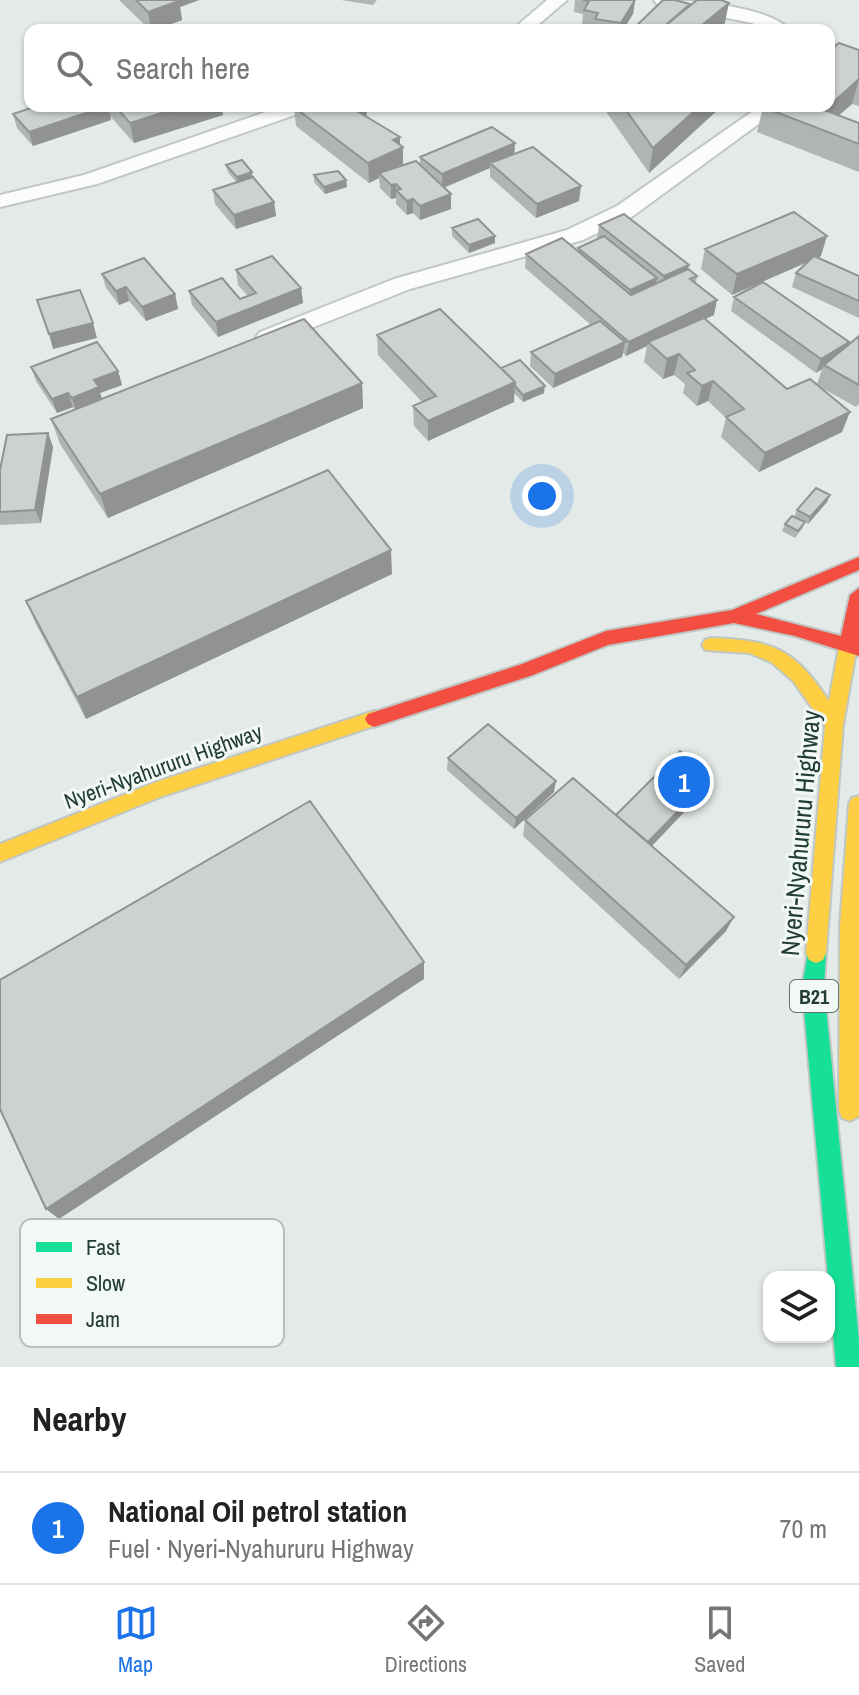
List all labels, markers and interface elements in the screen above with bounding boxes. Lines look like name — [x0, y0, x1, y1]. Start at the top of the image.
search box — [24, 24, 835, 112]
icon: search — [52, 46, 96, 90]
text: Search here — [116, 48, 250, 88]
your location — [522, 476, 562, 516]
street label: Nyeri-Nyahururu Highway — [772, 708, 828, 957]
street label: Nyeri-Nyahururu Highway — [60, 716, 266, 816]
pin: 1 — [658, 752, 710, 812]
road number: B21 — [790, 980, 838, 1012]
legend — [20, 1219, 284, 1347]
text: Fast — [86, 1232, 120, 1262]
text: Slow — [86, 1268, 125, 1298]
map controls — [763, 1271, 835, 1343]
button: layers — [763, 1271, 835, 1343]
text: Jam — [86, 1304, 120, 1334]
text: Nearby — [32, 1396, 127, 1442]
text: National Oil petrol station — [108, 1491, 407, 1531]
text: 1 — [52, 1511, 64, 1546]
text: 70 m — [780, 1511, 827, 1546]
text: Fuel · Nyeri-Nyahururu Highway — [108, 1531, 414, 1566]
tab: Map — [114, 1601, 158, 1679]
tab: Directions — [385, 1601, 467, 1679]
tab: Saved — [694, 1601, 745, 1679]

